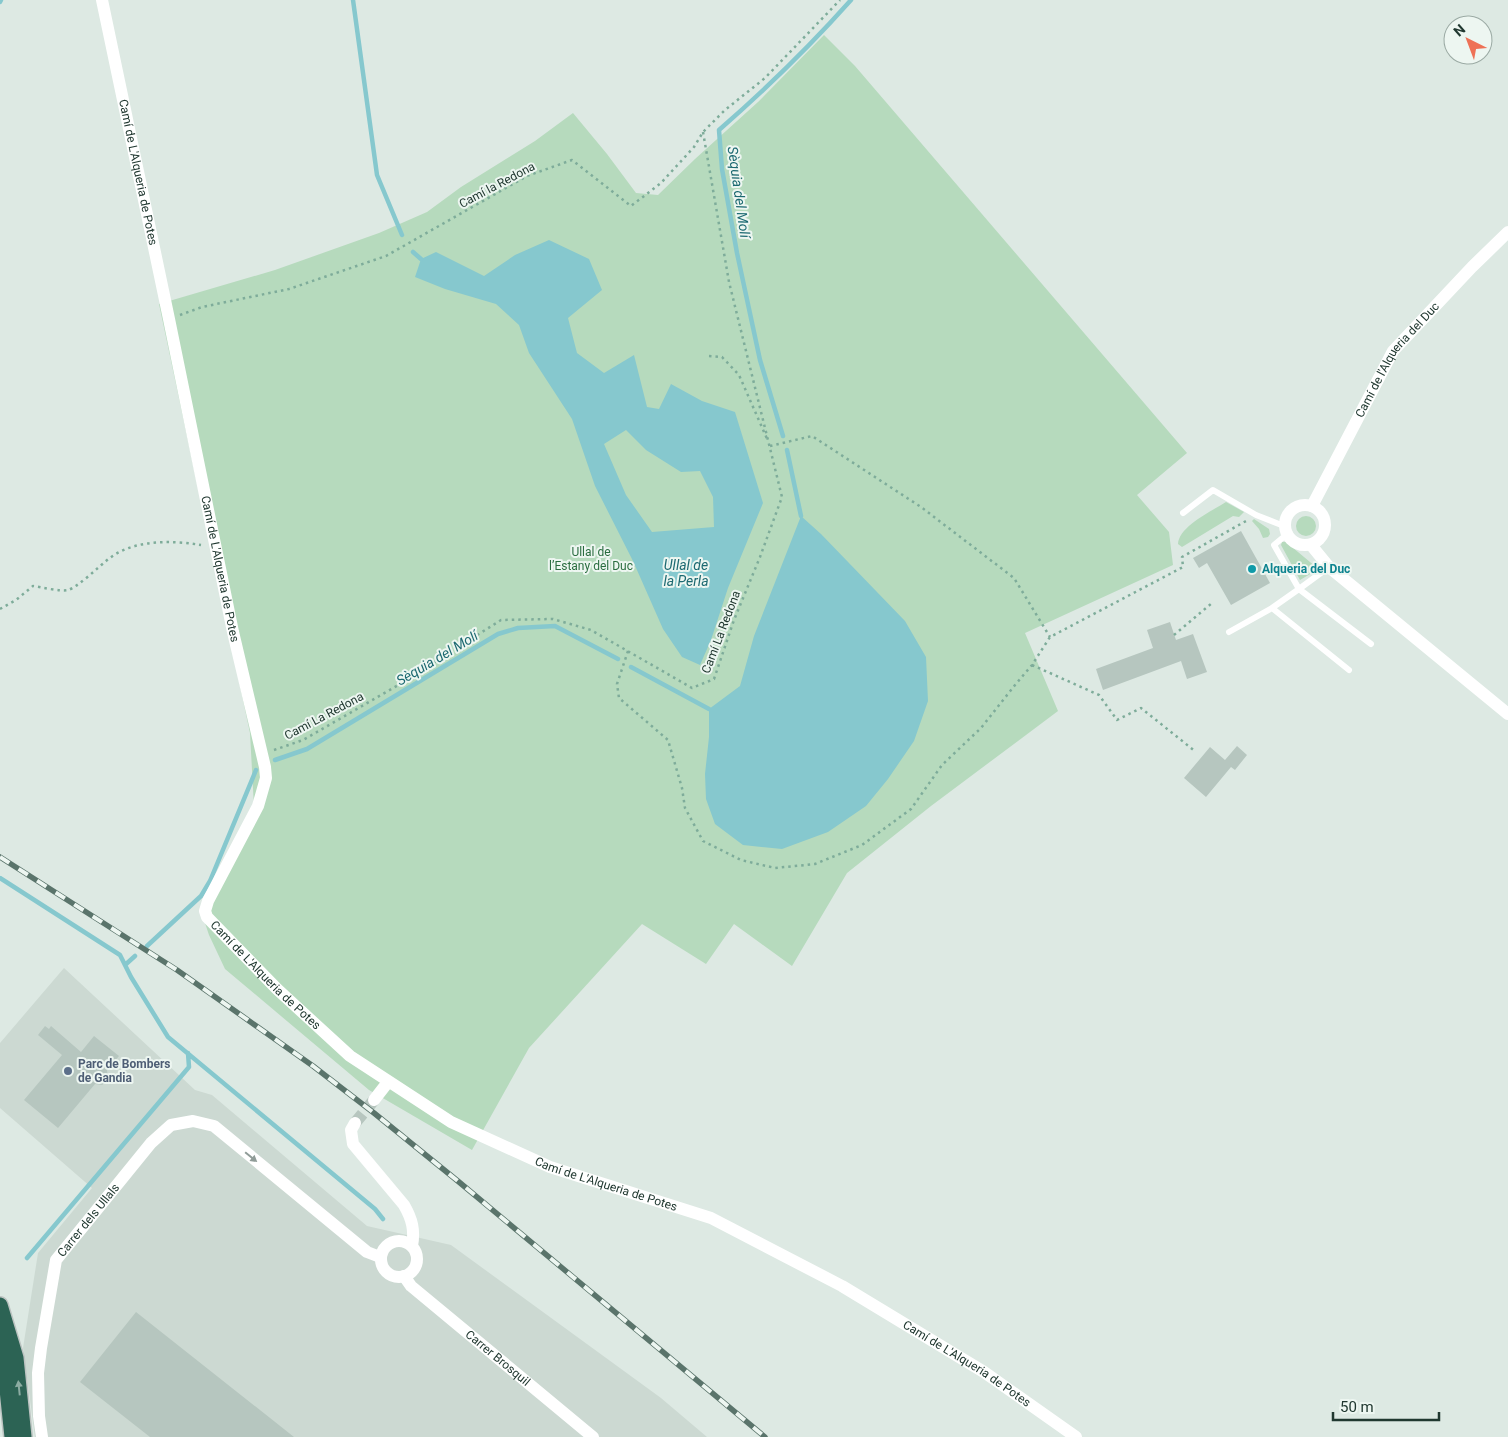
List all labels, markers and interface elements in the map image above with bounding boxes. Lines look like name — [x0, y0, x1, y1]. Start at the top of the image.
north arrow — [1443, 15, 1493, 65]
text: N — [1450, 21, 1468, 40]
street label: Camí de L'Alqueria de Potes — [116, 98, 160, 247]
water label: Sèquia del Molí — [725, 145, 754, 241]
street label: Camí la Redona — [457, 159, 537, 211]
street label: Camí de l'Alqueria del Duc — [1353, 299, 1442, 420]
street label: Camí de L'Alqueria de Potes — [198, 495, 242, 643]
park label: Ullal de l’Estany del Duc — [549, 545, 633, 573]
water label: Ullal de la Perla — [663, 557, 709, 589]
place label: Alqueria del Duc — [1262, 562, 1350, 576]
marker: Alqueria del Duc — [1246, 563, 1258, 575]
street label: Camí La Redona — [699, 589, 743, 675]
water label: Sèquia del Molí — [393, 626, 482, 689]
street label: Camí La Redona — [282, 689, 366, 743]
street label: Camí de L'Alqueria de Potes — [208, 918, 323, 1032]
place label: Parc de Bombers de Gandia — [78, 1057, 170, 1085]
marker: Parc de Bombers de Gandia — [62, 1065, 74, 1077]
one-way arrow — [245, 1151, 258, 1162]
street label: Camí de L'Alqueria de Potes — [533, 1154, 679, 1214]
street label: Carrer dels Ullals — [54, 1181, 122, 1260]
street label: Camí de L'Alqueria de Potes — [901, 1318, 1033, 1410]
street label: Carrer Brosquil — [463, 1327, 533, 1389]
one-way arrow — [15, 1380, 23, 1396]
scale bar — [1333, 1390, 1439, 1422]
text: 50 m — [1340, 1398, 1374, 1416]

